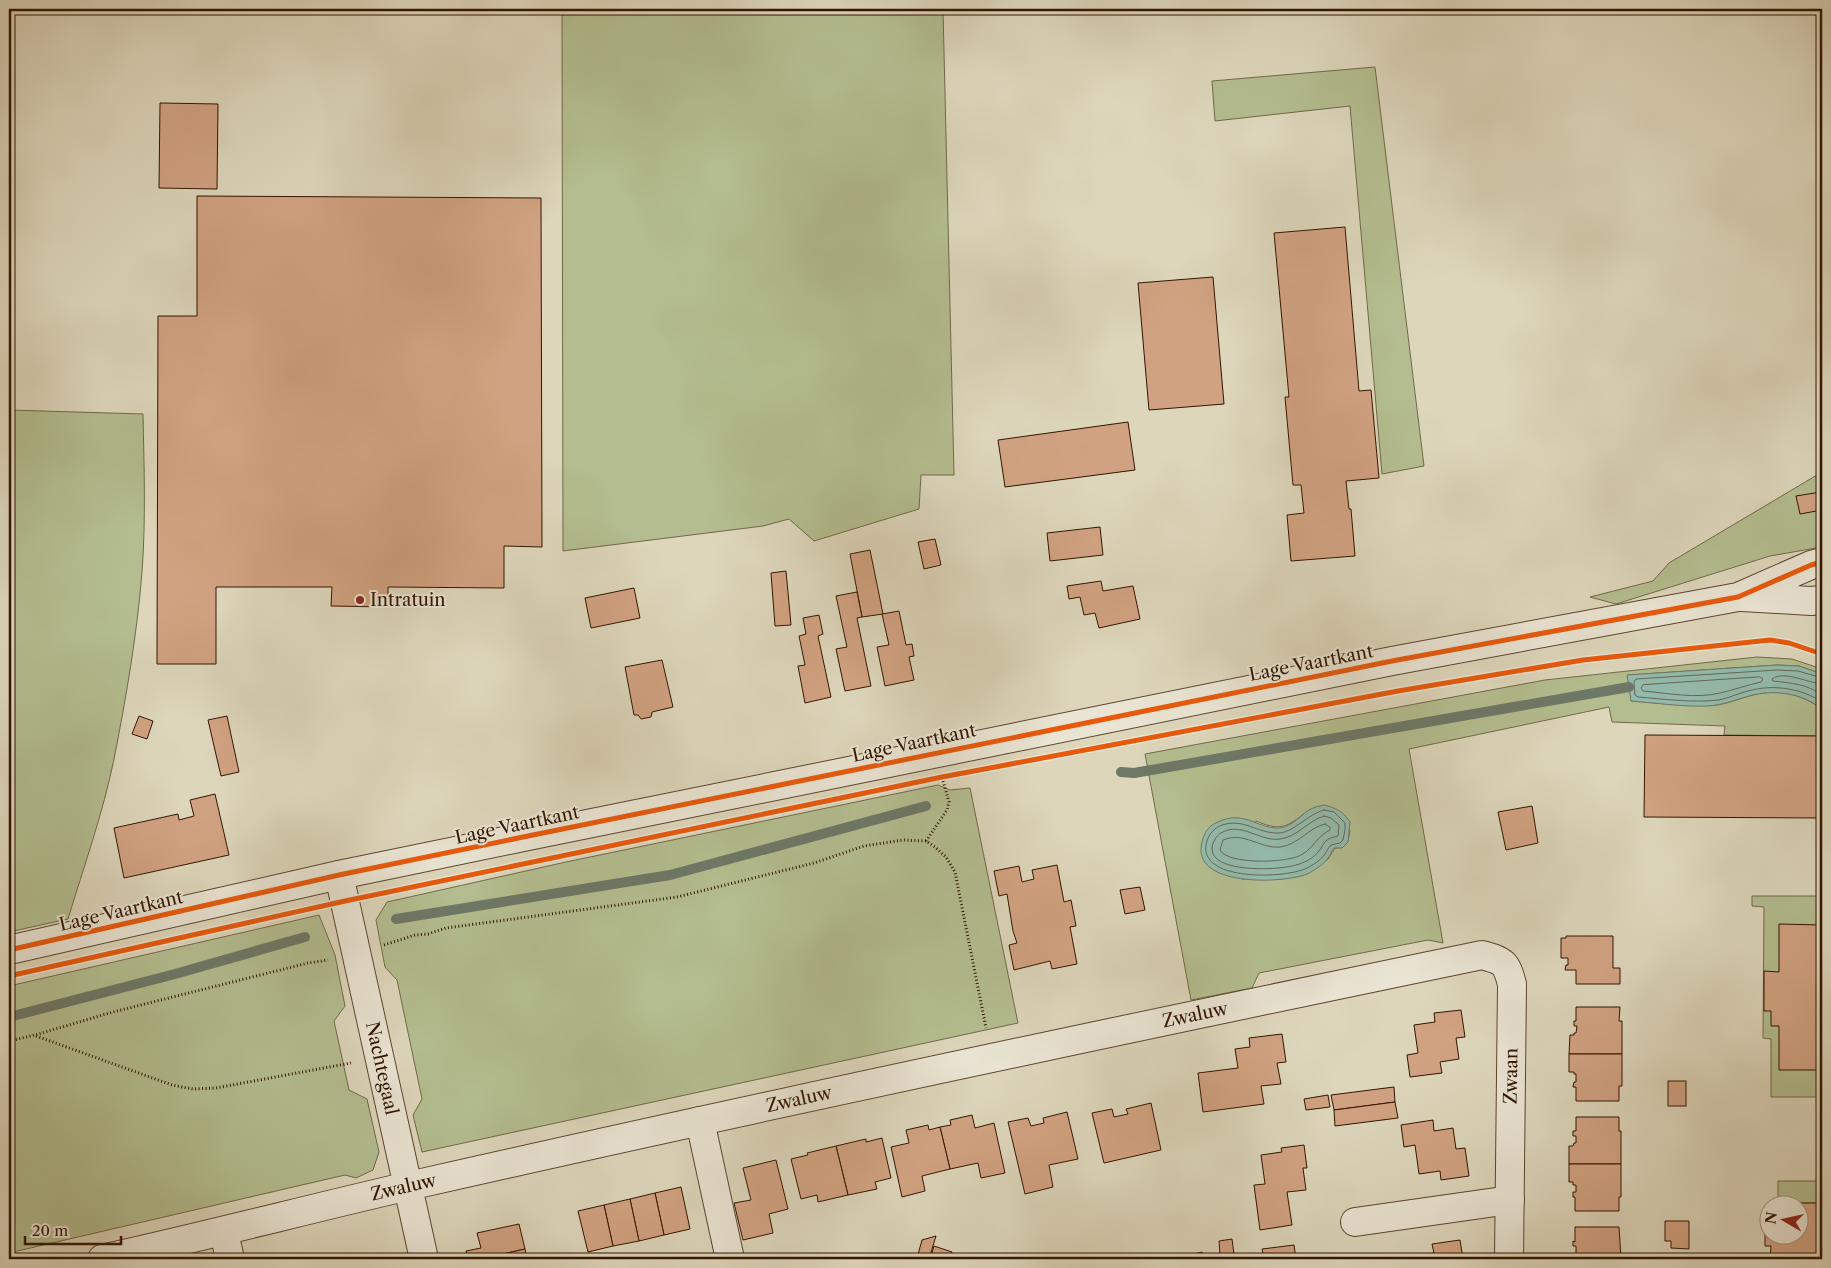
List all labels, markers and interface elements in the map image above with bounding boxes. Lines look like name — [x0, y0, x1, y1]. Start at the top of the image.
place label: Intratuin — [370, 589, 446, 611]
marker: Intratuin — [354, 594, 366, 606]
street label: Lage Vaartkant — [1247, 640, 1376, 686]
street label: Lage Vaartkant — [850, 719, 979, 767]
street label: Lage Vaartkant — [453, 801, 582, 849]
street label: Lage Vaartkant — [57, 886, 186, 936]
street label: Zwaluw — [1160, 997, 1231, 1032]
street label: Nachtegaal — [361, 1020, 403, 1117]
street label: Zwaan — [1500, 1048, 1522, 1104]
street label: Zwaluw — [764, 1081, 835, 1117]
street label: Zwaluw — [369, 1169, 440, 1206]
north arrow — [1758, 1196, 1808, 1246]
text: N — [1761, 1211, 1781, 1225]
scale bar — [25, 1213, 121, 1245]
text: 20 m — [32, 1221, 68, 1240]

